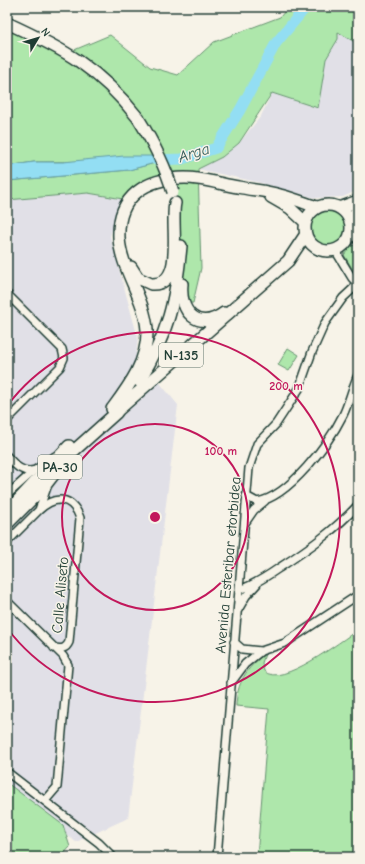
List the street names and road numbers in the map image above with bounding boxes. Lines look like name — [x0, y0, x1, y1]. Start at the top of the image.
road number: N-135 — [159, 343, 203, 367]
road number: PA-30 — [38, 455, 82, 479]
street label: Avenida Esteribar etorbidea — [211, 476, 245, 654]
street label: Calle Aliseto — [48, 556, 72, 634]

